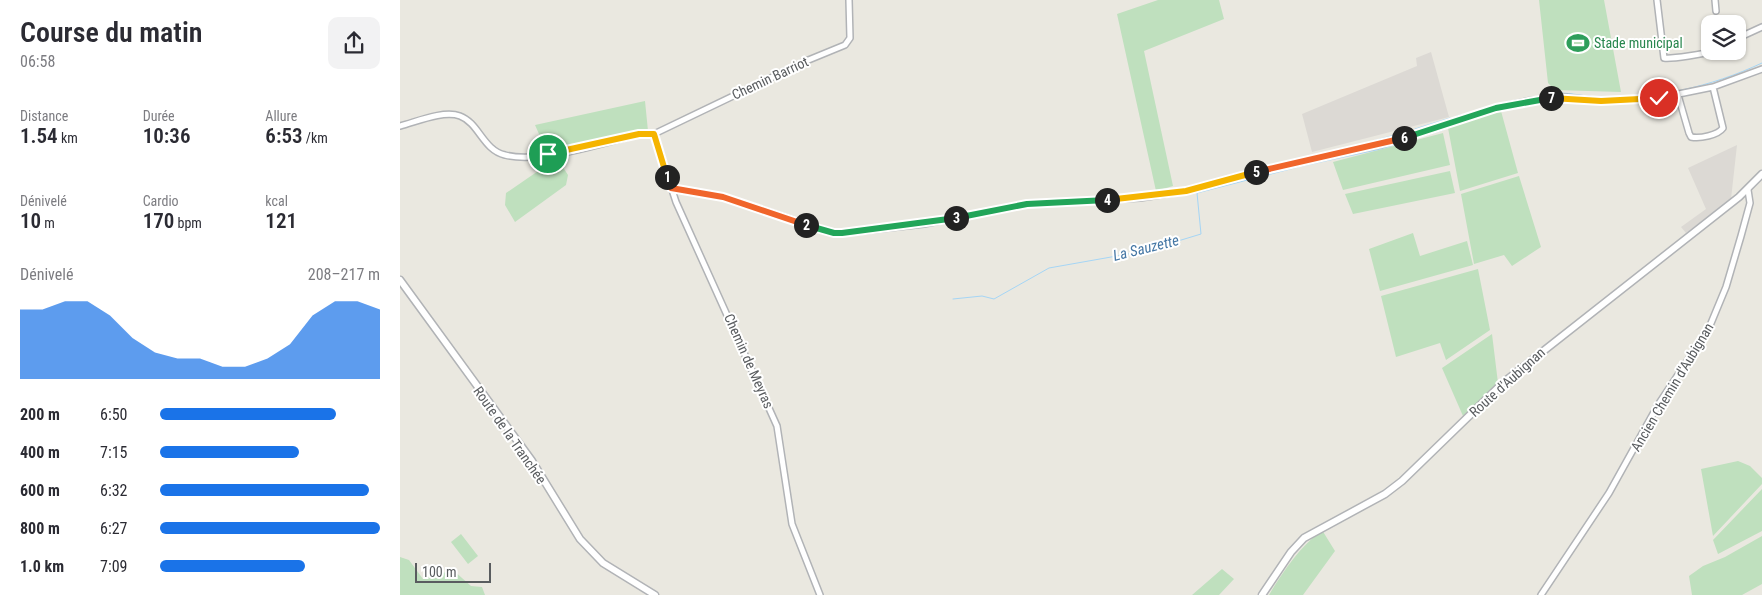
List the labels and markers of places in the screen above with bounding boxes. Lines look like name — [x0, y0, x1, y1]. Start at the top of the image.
sports icon: Stade municipal — [1565, 30, 1591, 56]
place label: Stade municipal — [1594, 35, 1683, 51]
pin — [1638, 77, 1680, 119]
pin: 7 — [1538, 86, 1564, 110]
pin: 6 — [1392, 126, 1416, 150]
pin — [527, 133, 569, 175]
pin: 5 — [1244, 160, 1268, 184]
pin: 1 — [654, 164, 680, 190]
pin: 4 — [1094, 188, 1120, 212]
pin: 3 — [944, 206, 968, 230]
pin: 2 — [794, 212, 818, 238]

